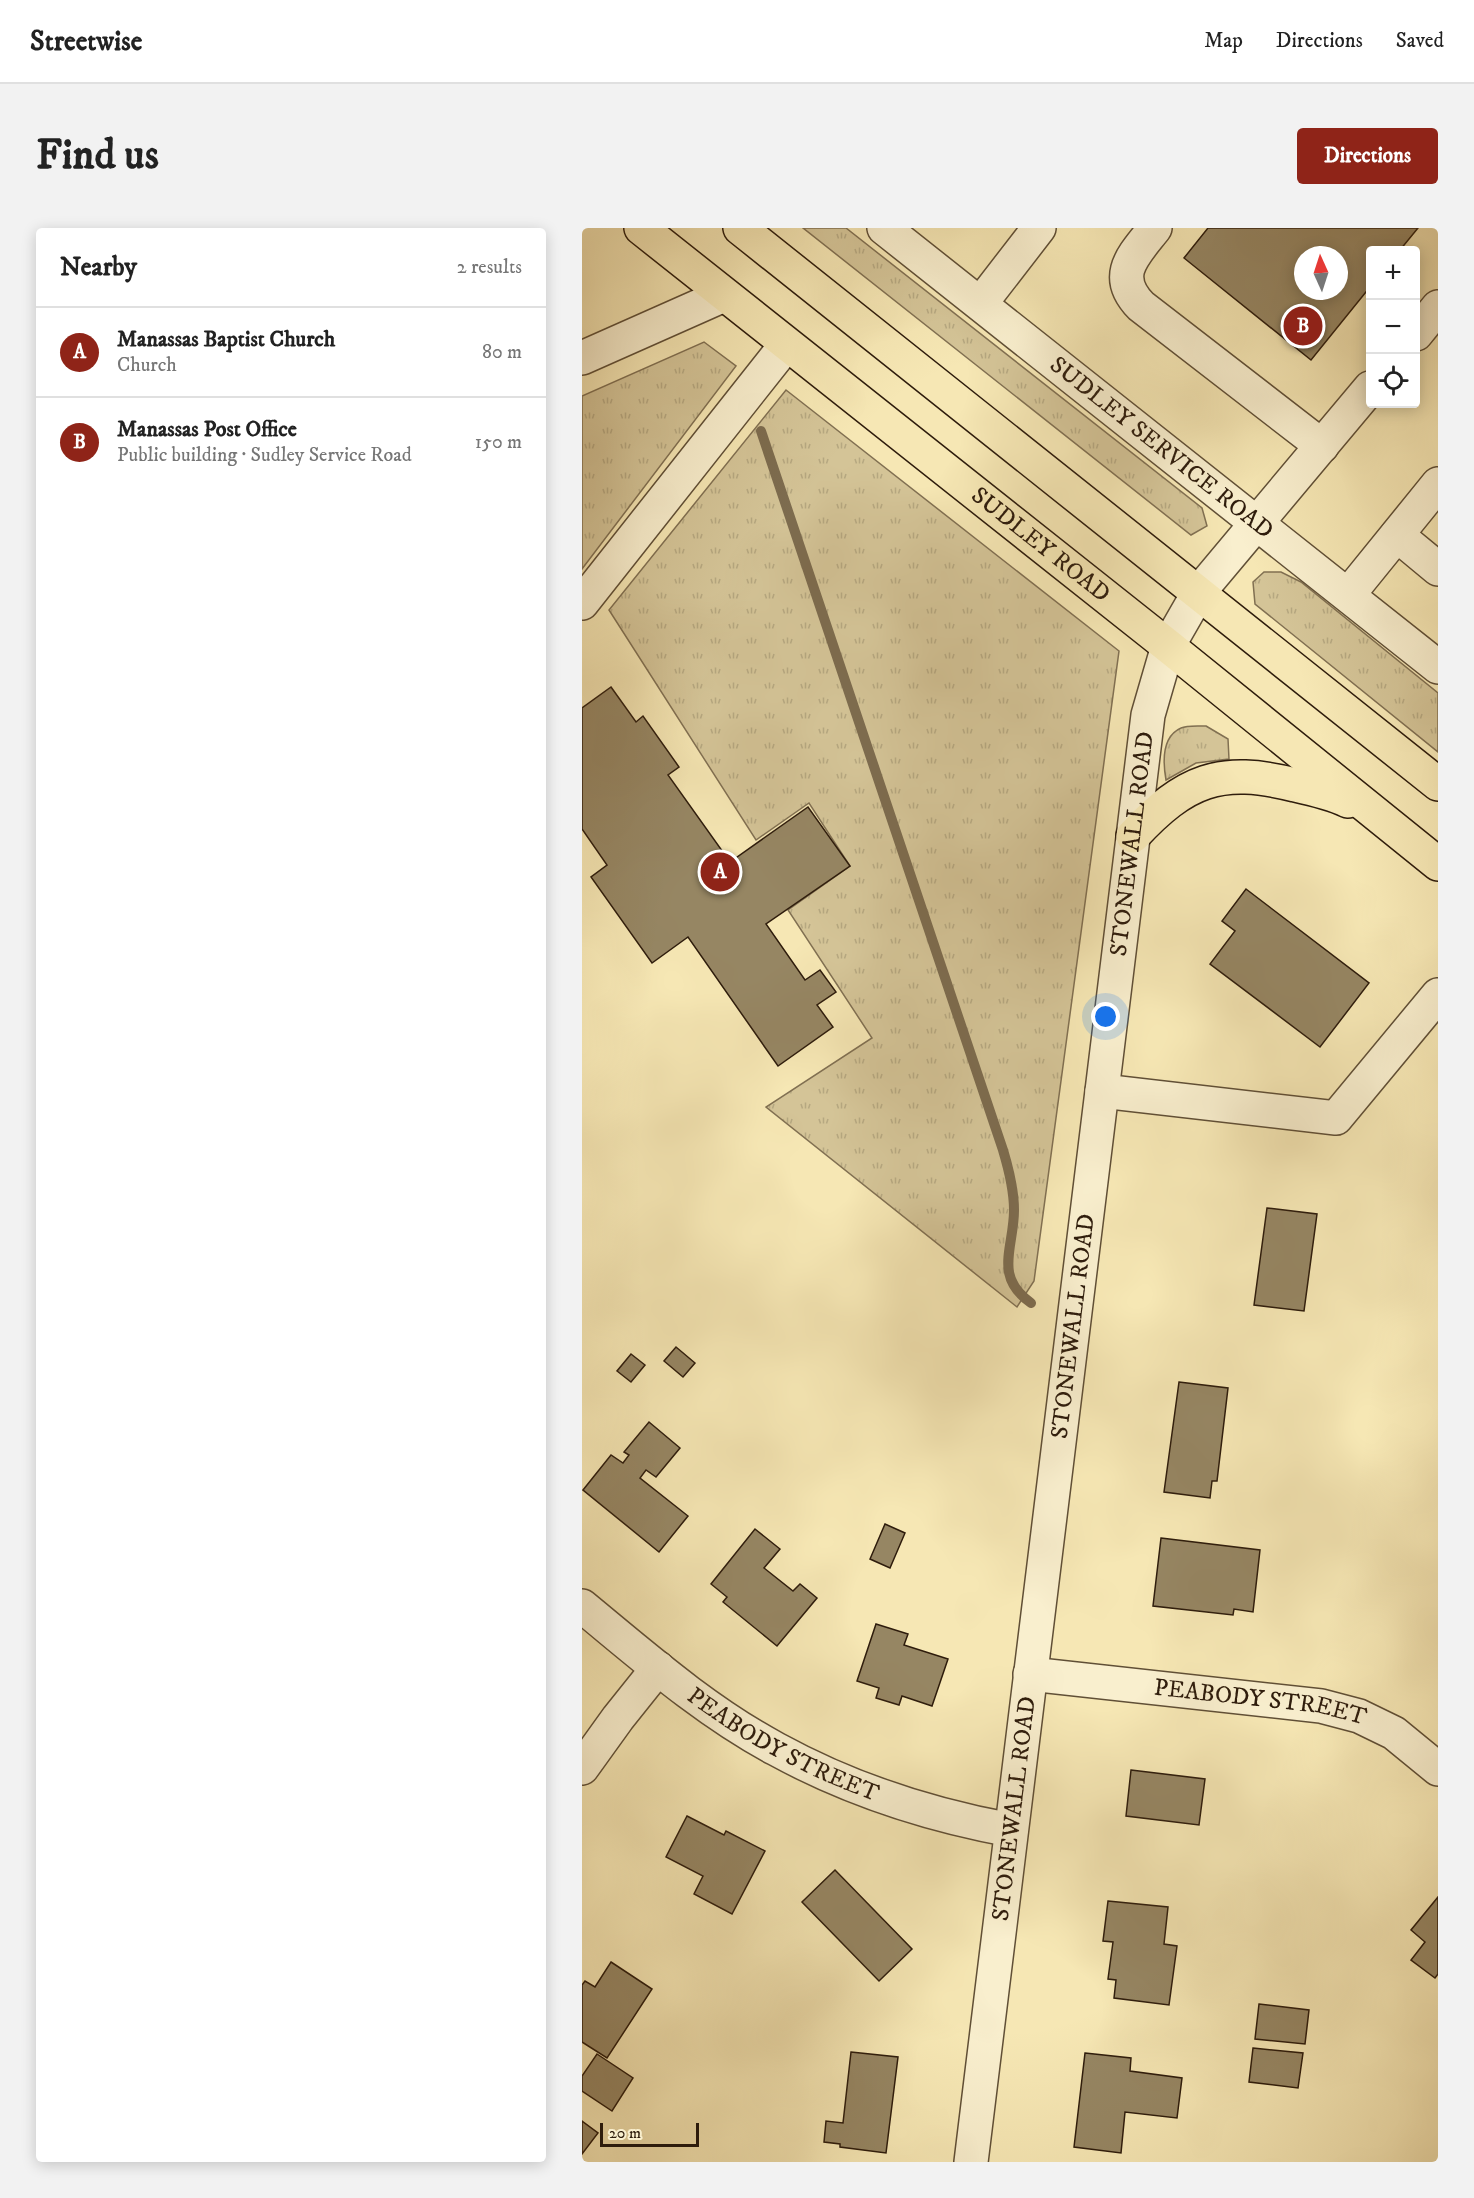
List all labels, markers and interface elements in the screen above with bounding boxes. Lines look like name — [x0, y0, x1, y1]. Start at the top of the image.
text: Streetwise — [30, 24, 142, 59]
text: Map — [1204, 28, 1243, 54]
text: Directions — [1276, 28, 1363, 54]
text: Saved — [1396, 28, 1444, 54]
button: Directions — [1297, 128, 1438, 184]
text: Find us — [36, 130, 159, 182]
north arrow — [1294, 246, 1348, 300]
map controls — [1366, 246, 1420, 408]
button: + — [1366, 246, 1420, 300]
text: Nearby — [60, 251, 137, 284]
text: 2 results — [457, 255, 522, 280]
button: − — [1366, 300, 1420, 354]
pin: B — [1284, 304, 1322, 348]
text: Manassas Baptist Church — [117, 326, 335, 353]
text: A — [73, 340, 86, 365]
text: 80 m — [482, 340, 522, 365]
street label: SUDLEY SERVICE ROAD — [1044, 350, 1279, 546]
text: Church — [117, 353, 177, 378]
button: locate — [1366, 354, 1420, 408]
text: Manassas Post Office — [117, 416, 297, 443]
text: B — [73, 430, 86, 455]
text: 150 m — [475, 430, 522, 455]
text: Public building · Sudley Service Road — [117, 443, 412, 468]
street label: SUDLEY ROAD — [965, 481, 1116, 609]
street label: STONEWALL ROAD — [1104, 730, 1161, 958]
pin: A — [700, 850, 740, 894]
your location — [1091, 1002, 1120, 1031]
street label: STONEWALL ROAD — [1045, 1212, 1102, 1440]
street label: PEABODY STREET — [1152, 1673, 1370, 1732]
street label: PEABODY STREET — [681, 1681, 883, 1809]
street label: STONEWALL ROAD — [986, 1695, 1043, 1923]
scale bar — [600, 2120, 699, 2148]
text: 20 m — [609, 2123, 641, 2143]

